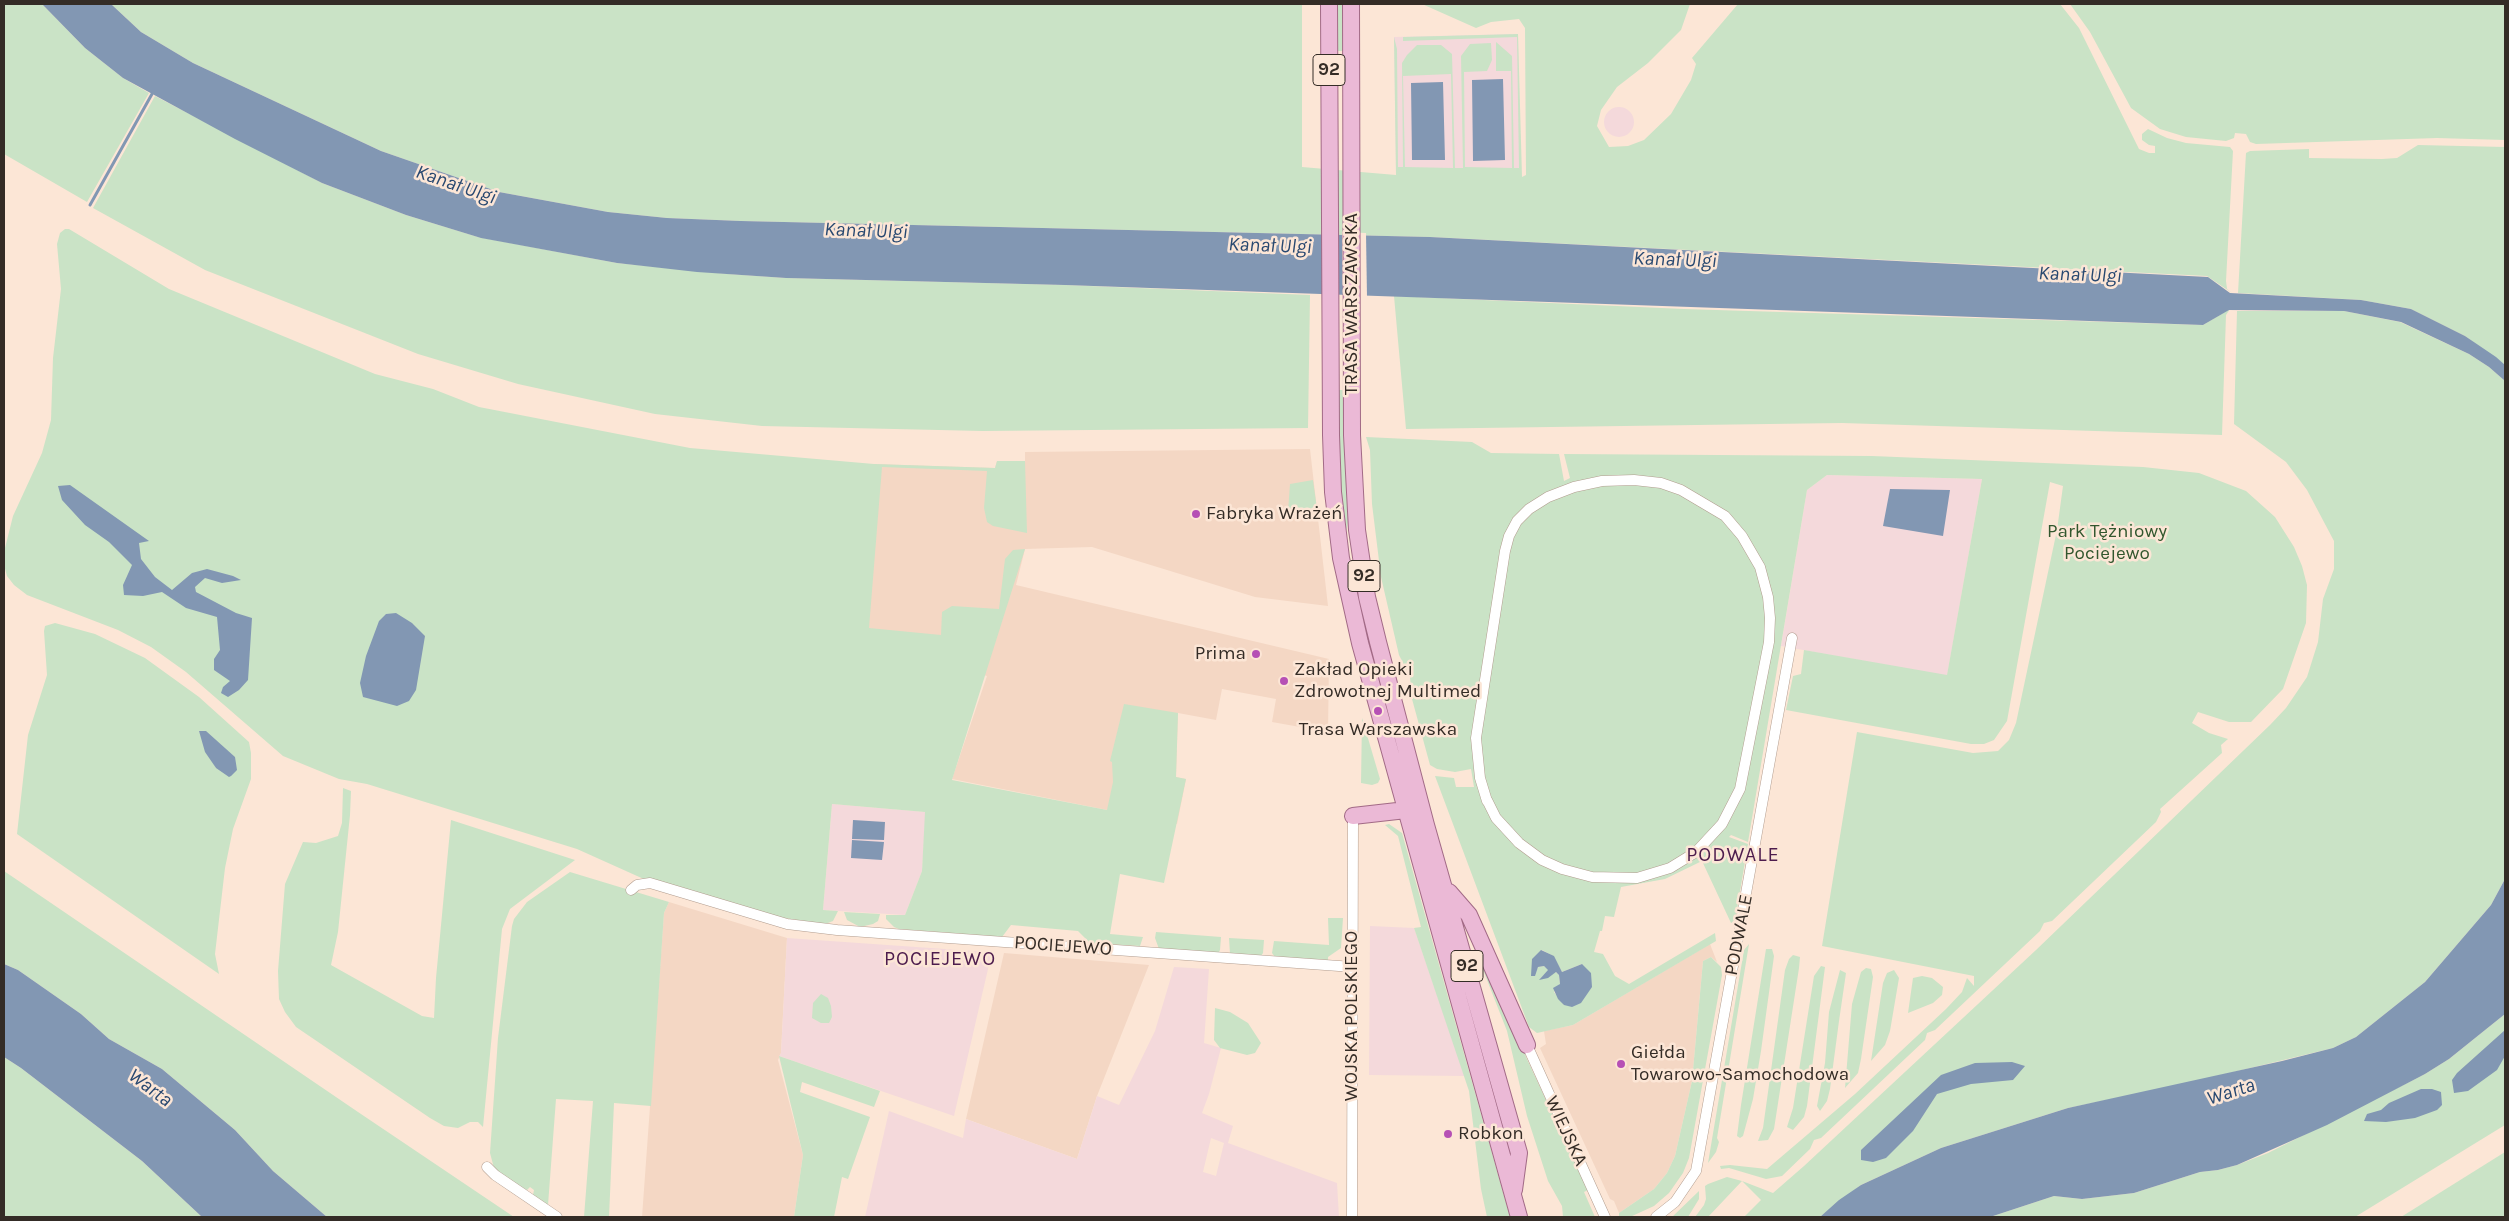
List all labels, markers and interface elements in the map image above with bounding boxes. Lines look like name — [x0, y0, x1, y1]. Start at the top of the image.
road number: 92 — [1313, 54, 1345, 86]
water label: Kanał Ulgi — [413, 160, 499, 210]
street label: TRASA WARSZAWSKA — [1341, 213, 1363, 395]
water label: Kanał Ulgi — [824, 218, 908, 244]
water label: Kanał Ulgi — [1228, 233, 1312, 259]
water label: Kanał Ulgi — [1633, 247, 1717, 273]
water label: Kanał Ulgi — [2038, 262, 2122, 288]
place label: Fabryka Wrażeń — [1206, 503, 1343, 525]
marker: Fabryka Wrażeń — [1190, 508, 1202, 520]
park label: Park Tężniowy Pociejewo — [2047, 521, 2167, 565]
road number: 92 — [1348, 560, 1380, 592]
place label: Prima — [1195, 643, 1246, 665]
marker: Prima — [1250, 648, 1262, 660]
place label: Zakład Opieki Zdrowotnej Multimed — [1294, 659, 1481, 703]
marker: Zakład Opieki Zdrowotnej Multimed — [1278, 675, 1290, 687]
marker: Trasa Warszawska — [1372, 705, 1384, 717]
place label: Trasa Warszawska — [1299, 719, 1457, 741]
district label: PODWALE — [1685, 843, 1781, 867]
street label: PODWALE — [1720, 892, 1758, 978]
street label: POCIEJEWO — [1013, 931, 1113, 961]
street label: WOJSKA POLSKIEGO — [1341, 931, 1363, 1101]
district label: POCIEJEWO — [883, 947, 997, 971]
road number: 92 — [1451, 950, 1483, 981]
place label: Giełda Towarowo-Samochodowa — [1631, 1042, 1849, 1086]
marker: Giełda Towarowo-Samochodowa — [1615, 1058, 1627, 1070]
water label: Warta — [123, 1064, 177, 1112]
water label: Warta — [2204, 1073, 2258, 1111]
street label: WIEJSKA — [1540, 1092, 1592, 1170]
place label: Robkon — [1458, 1123, 1524, 1145]
marker: Robkon — [1442, 1128, 1454, 1140]

